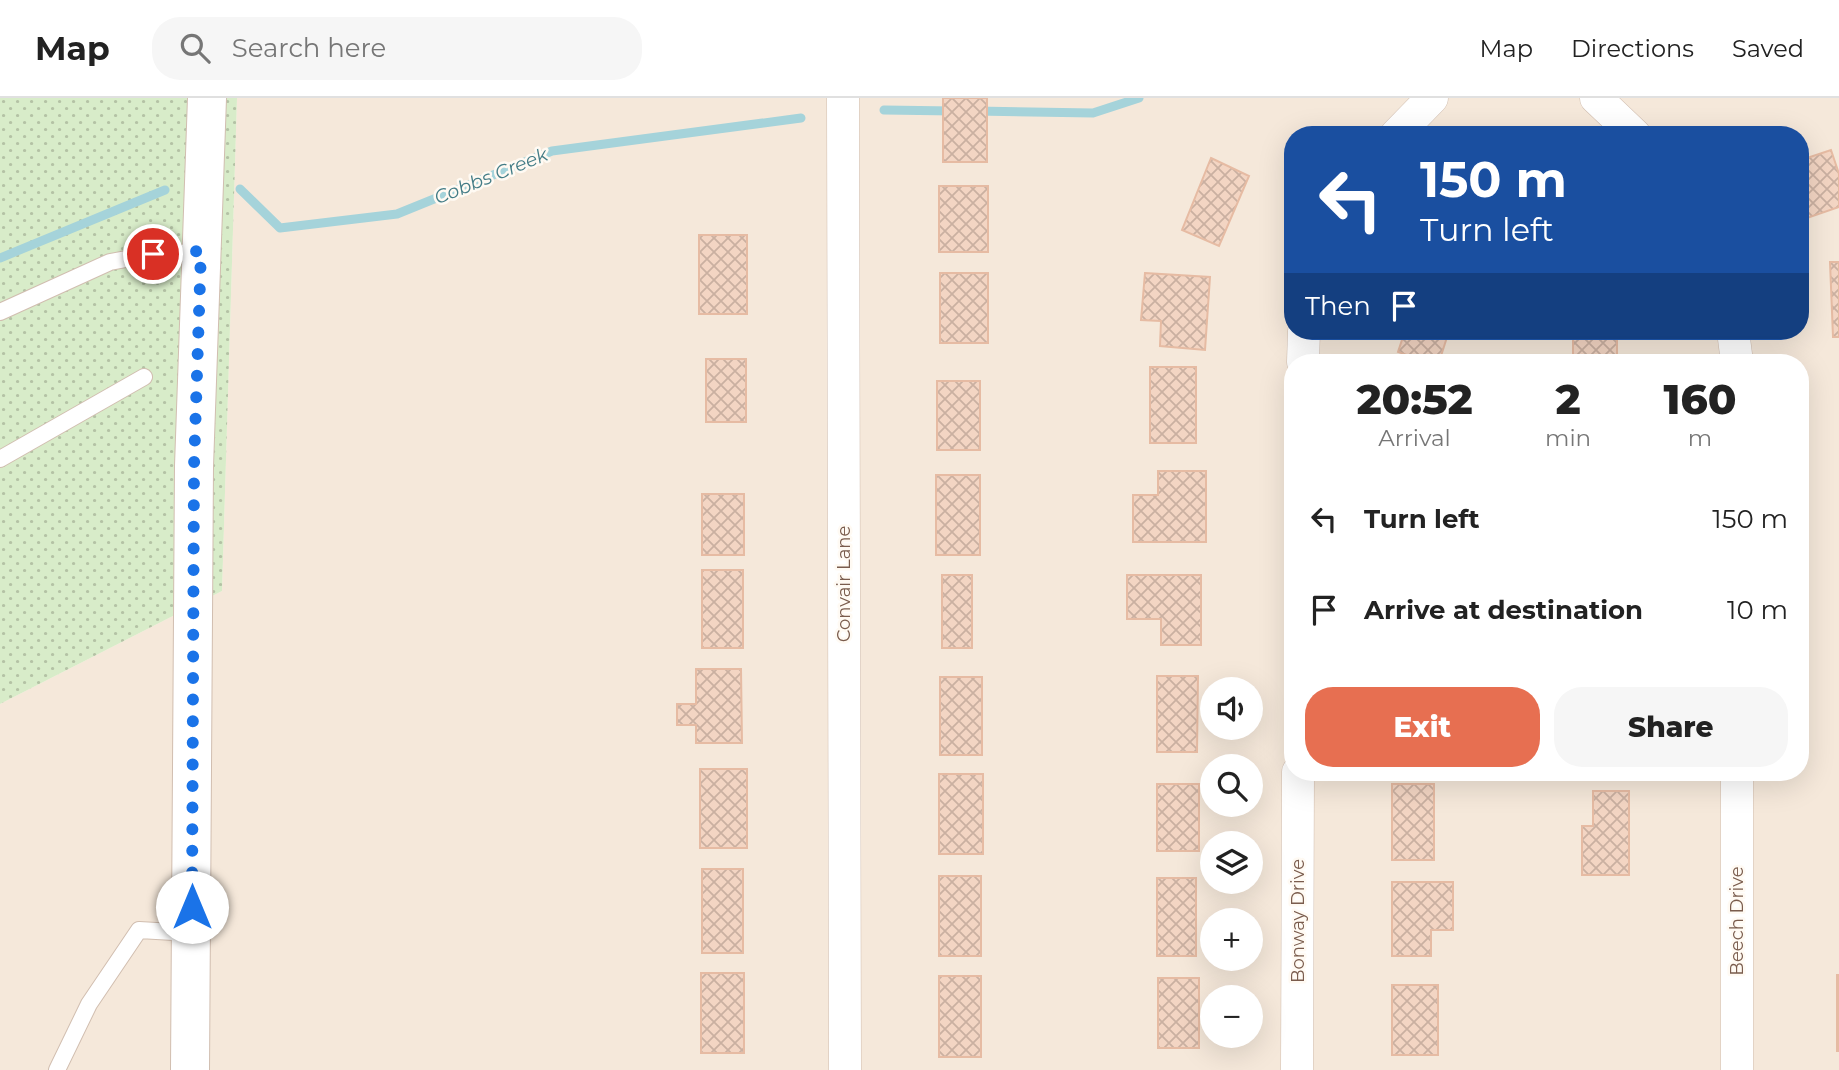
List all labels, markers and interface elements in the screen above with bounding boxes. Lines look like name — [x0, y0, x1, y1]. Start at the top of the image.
search box — [152, 17, 642, 80]
text: Map — [35, 28, 110, 68]
icon: search — [176, 29, 214, 67]
text: Search here — [232, 32, 386, 64]
text: Map — [1480, 34, 1533, 63]
text: Directions — [1571, 34, 1694, 63]
text: Saved — [1732, 34, 1804, 63]
water label: Cobbs Creek — [431, 143, 552, 209]
text: 150 m — [1420, 150, 1567, 209]
icon: left — [1305, 154, 1396, 245]
text: Turn left — [1420, 210, 1554, 249]
pin — [123, 224, 183, 284]
icon: arrive — [134, 235, 172, 273]
icon: arrive — [1385, 287, 1423, 325]
text: Then — [1305, 290, 1371, 322]
text: 20:52 — [1356, 373, 1473, 425]
text: 2 — [1556, 373, 1581, 425]
text: 160 — [1664, 373, 1737, 425]
text: Arrival — [1378, 424, 1451, 452]
text: min — [1545, 424, 1591, 452]
text: m — [1688, 424, 1712, 452]
icon: left — [1305, 500, 1343, 538]
text: Turn left — [1364, 503, 1480, 535]
text: 150 m — [1712, 503, 1788, 535]
street label: Convair Lane — [833, 526, 855, 642]
icon: arrive — [1305, 591, 1343, 629]
text: Arrive at destination — [1364, 594, 1643, 626]
text: 10 m — [1727, 594, 1788, 626]
map controls — [1200, 677, 1263, 1048]
button: sound — [1200, 677, 1263, 740]
button: Exit — [1305, 687, 1540, 767]
button: Share — [1554, 687, 1788, 767]
button: search — [1200, 754, 1263, 817]
button: layers — [1200, 831, 1263, 894]
street label: Bonway Drive — [1287, 859, 1309, 983]
street label: Beech Drive — [1726, 866, 1748, 976]
position arrow — [155, 870, 229, 944]
button: + — [1200, 908, 1263, 971]
button: − — [1200, 985, 1263, 1048]

